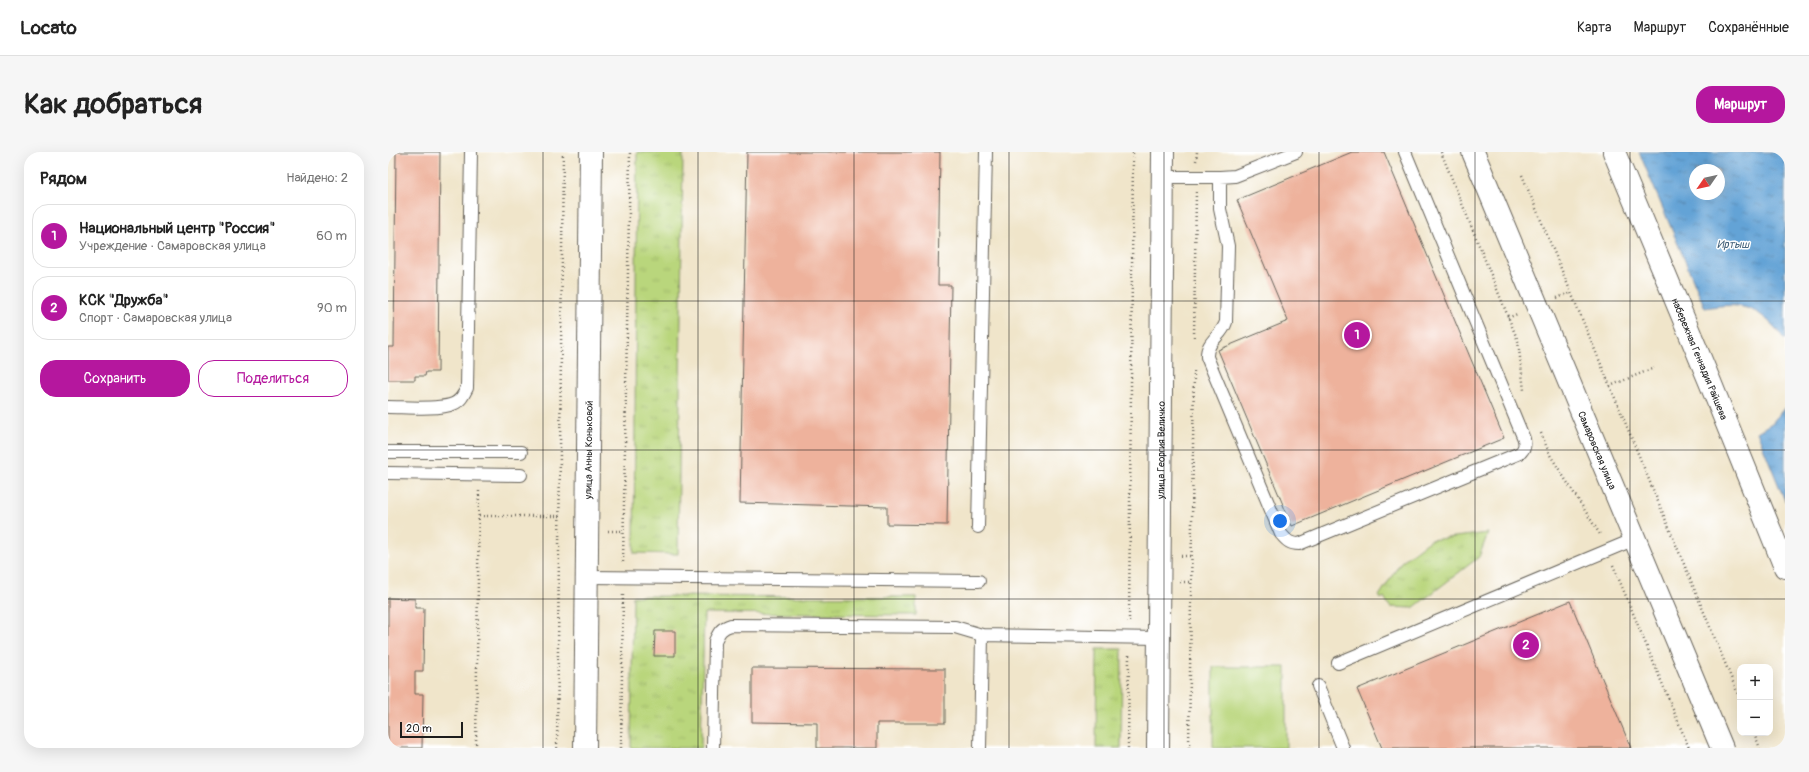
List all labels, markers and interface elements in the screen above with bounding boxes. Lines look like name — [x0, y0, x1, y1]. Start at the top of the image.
text: Locato — [20, 16, 77, 40]
text: Карта — [1577, 19, 1612, 36]
text: Маршрут — [1634, 19, 1686, 36]
text: Сохранённые — [1708, 19, 1789, 36]
button: Маршрут — [1696, 86, 1785, 123]
text: Как добраться — [24, 87, 202, 122]
north arrow — [1689, 164, 1725, 200]
text: Рядом — [40, 168, 87, 189]
text: Найдено: 2 — [286, 170, 348, 186]
text: Национальный центр "Россия" — [79, 219, 275, 238]
text: 1 — [51, 228, 57, 244]
text: 60 m — [316, 228, 347, 244]
text: Учреждение · Самаровская улица — [79, 238, 266, 254]
water label: Иртыш — [1717, 238, 1750, 251]
text: КСК "Дружба" — [79, 291, 169, 310]
street label: набережная Геннадия Райшева — [1669, 297, 1730, 422]
text: 2 — [50, 300, 58, 316]
text: 90 m — [317, 300, 347, 316]
text: Спорт · Самаровская улица — [79, 310, 232, 326]
pin: 1 — [1344, 320, 1370, 350]
button: Сохранить — [40, 360, 190, 397]
button: Поделиться — [198, 360, 348, 397]
street label: улица Анны Коньковой — [582, 400, 595, 500]
street label: улица Георгия Величко — [1155, 401, 1168, 500]
street label: Самаровская улица — [1575, 409, 1618, 492]
your location — [1270, 511, 1290, 531]
pin: 2 — [1513, 630, 1539, 660]
map controls — [1737, 664, 1773, 736]
button: + — [1737, 664, 1773, 700]
button: − — [1737, 700, 1773, 736]
scale bar — [400, 720, 463, 739]
text: 20 m — [406, 722, 432, 735]

